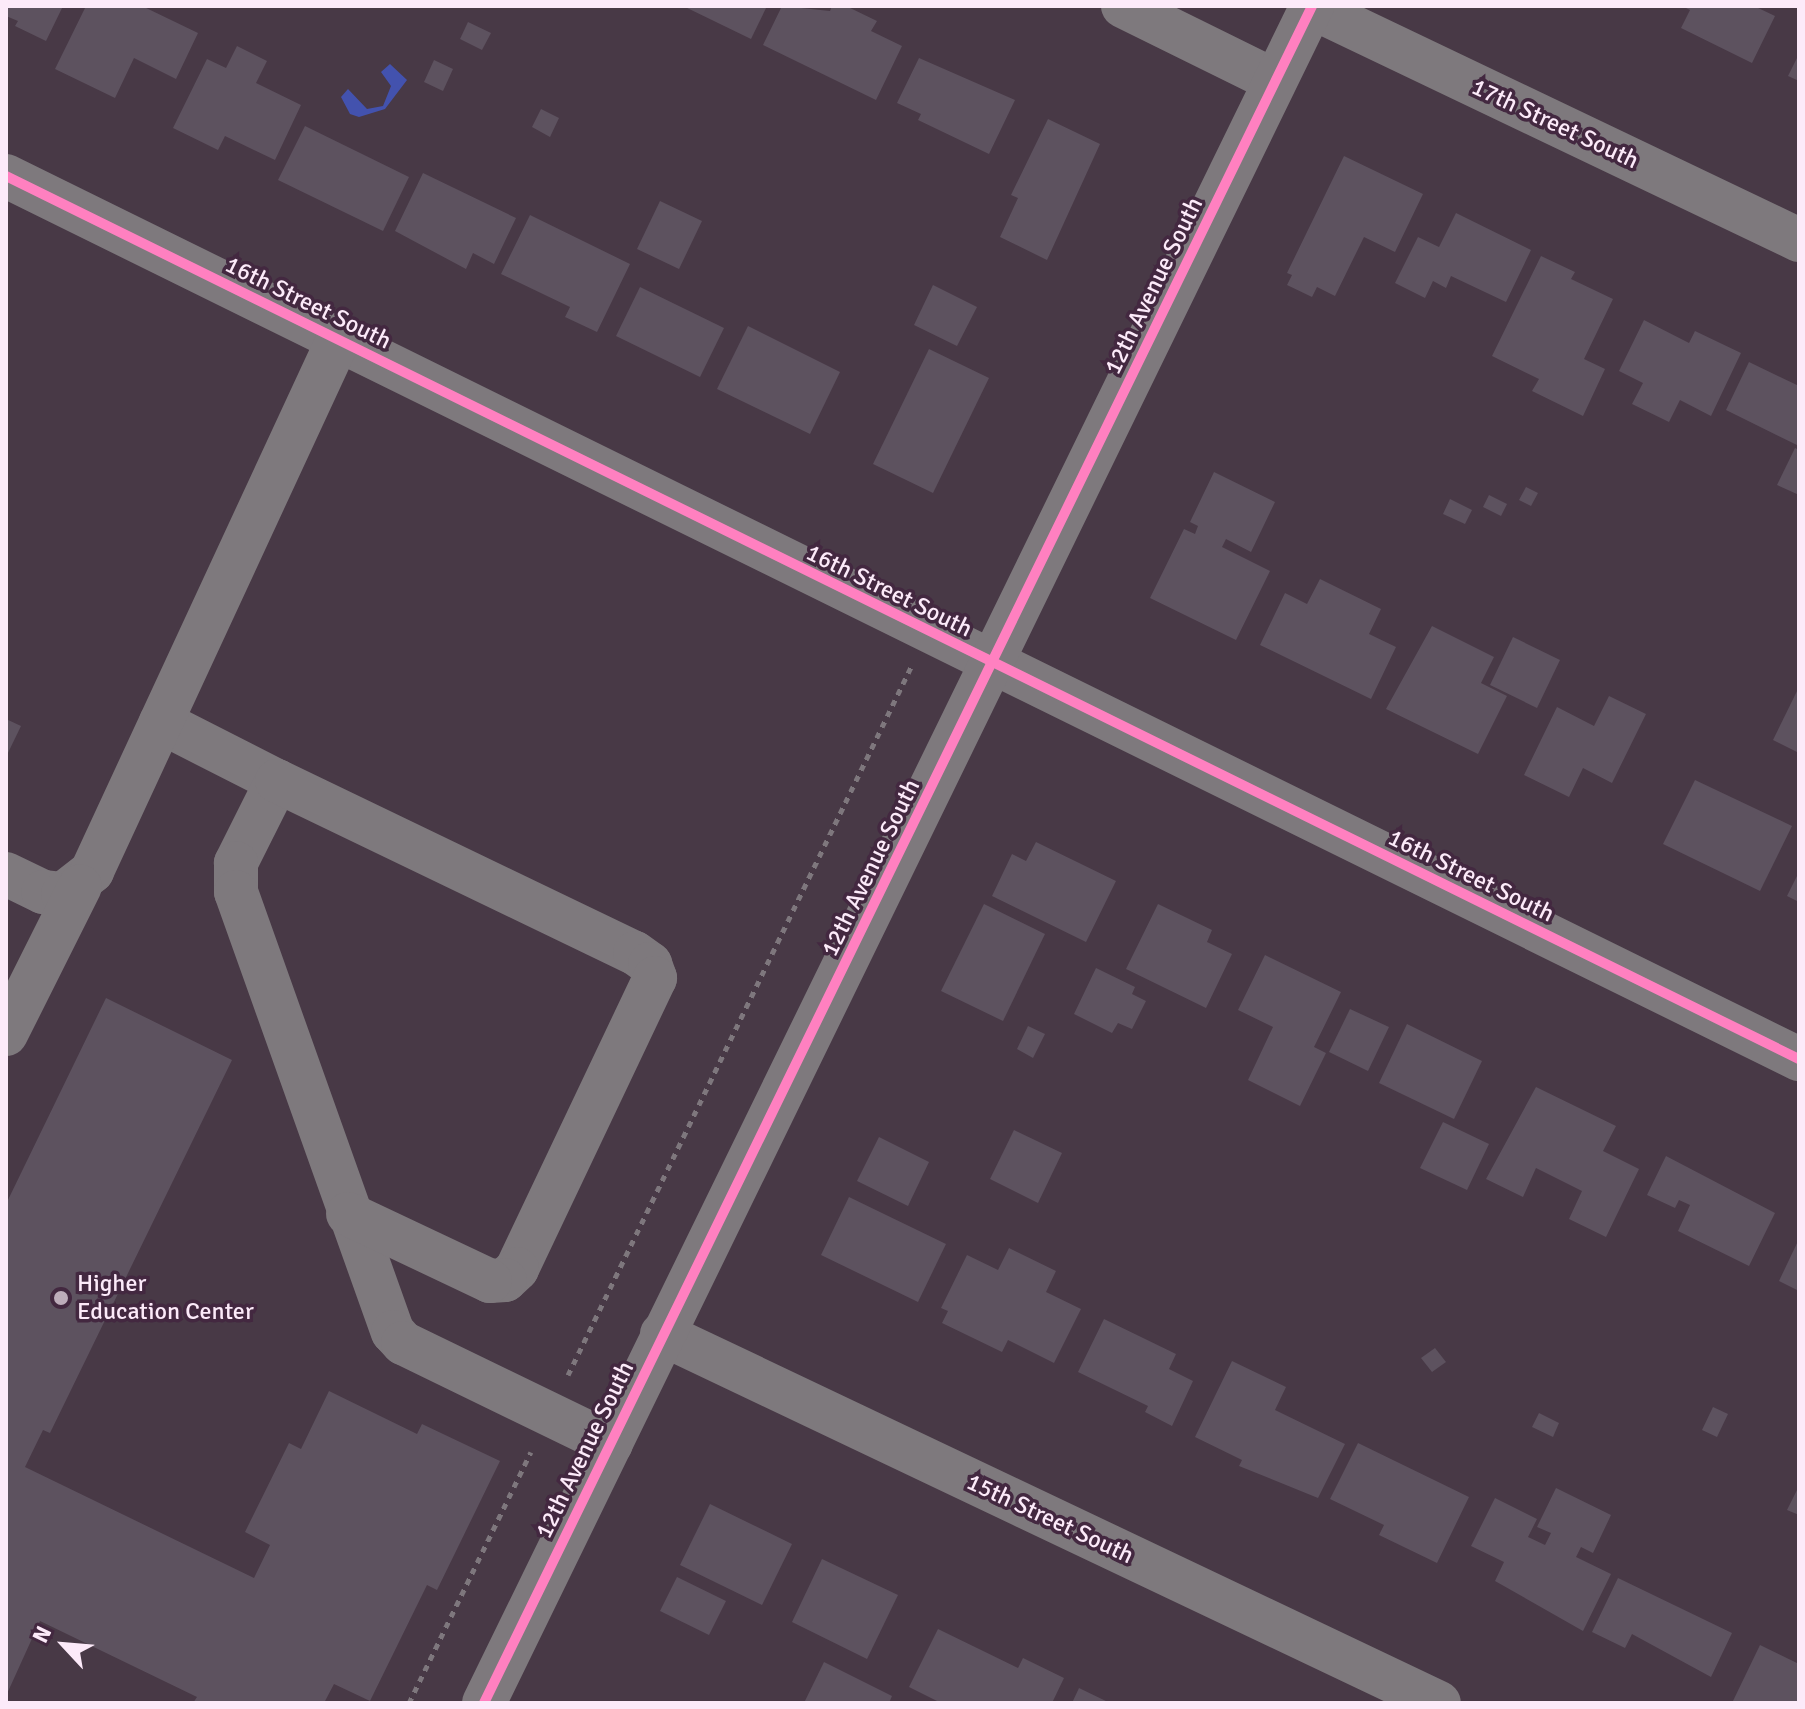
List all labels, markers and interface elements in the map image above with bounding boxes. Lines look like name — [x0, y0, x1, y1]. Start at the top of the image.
street label: 17th Street South — [1467, 73, 1643, 175]
street label: 12th Avenue South — [1099, 193, 1209, 379]
street label: 16th Street South — [220, 250, 396, 356]
street label: 16th Street South — [801, 538, 977, 644]
street label: 12th Avenue South — [816, 775, 926, 961]
street label: 16th Street South — [1383, 823, 1559, 929]
place label: Higher Education Center — [77, 1270, 254, 1326]
marker: Higher Education Center — [52, 1289, 70, 1307]
street label: 12th Avenue South — [530, 1357, 640, 1543]
street label: 15th Street South — [962, 1468, 1138, 1570]
north arrow — [24, 1605, 104, 1685]
text: N — [26, 1621, 57, 1647]

